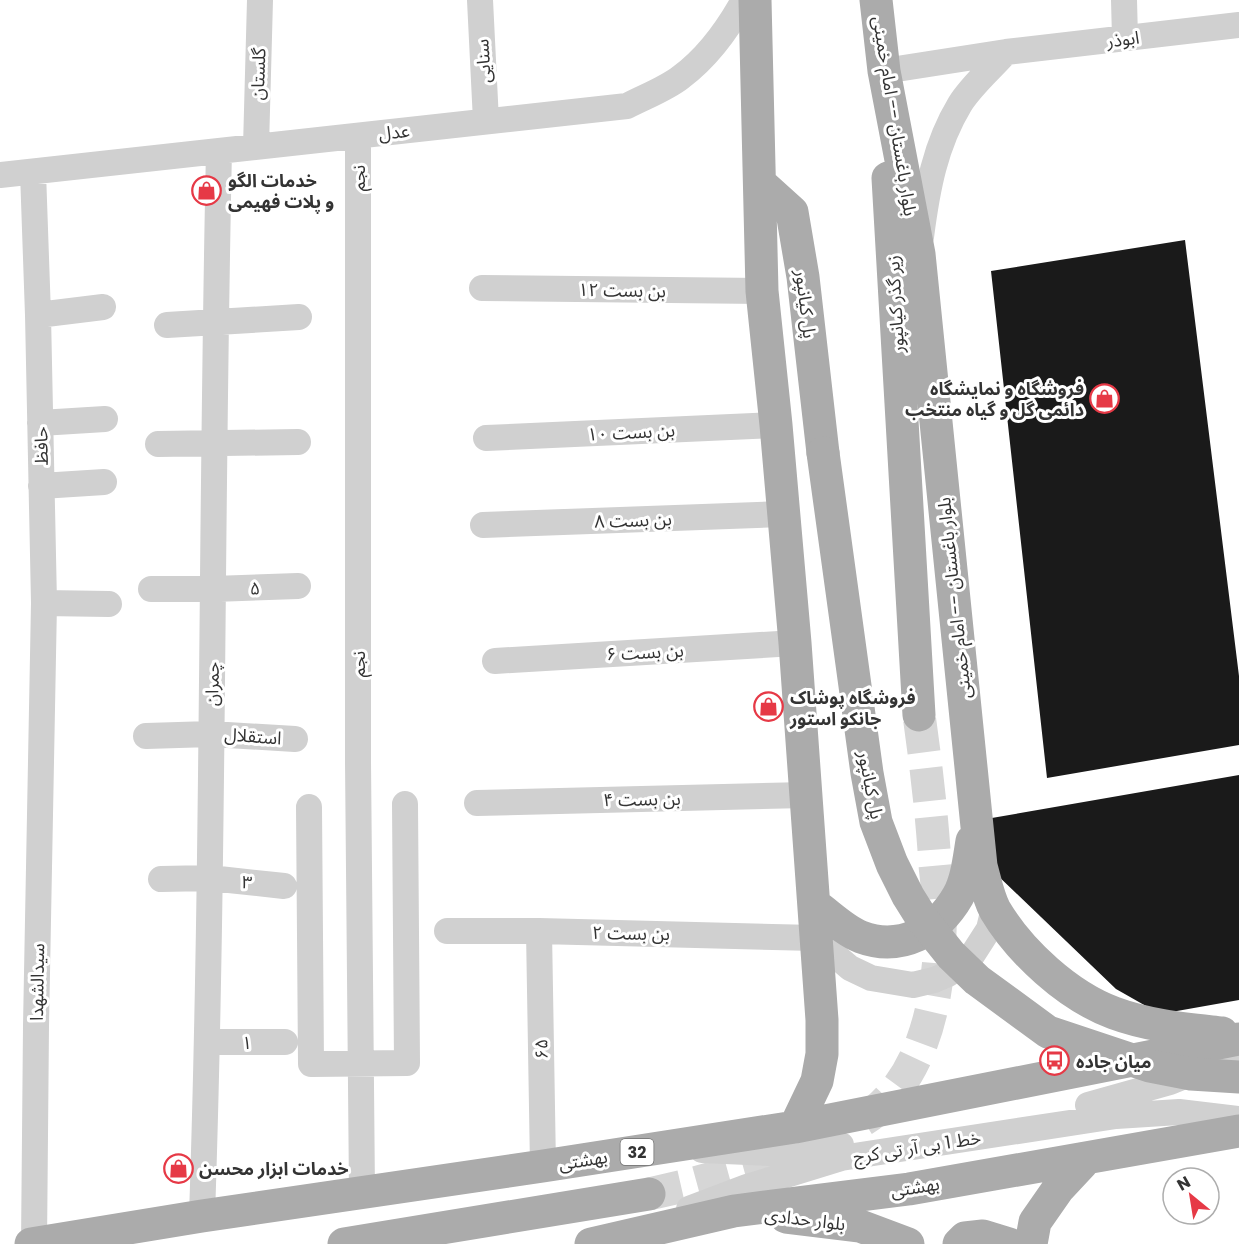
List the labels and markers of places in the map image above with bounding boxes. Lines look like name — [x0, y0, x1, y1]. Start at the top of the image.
place label: خدمات الگو و پلات فهیمی — [228, 168, 334, 214]
shop icon: خدمات الگو و پلات فهیمی — [191, 174, 223, 206]
place label: فروشگاه و نمایشگاه دائمی گل و گیاه منتخب — [905, 376, 1084, 422]
shop icon: فروشگاه و نمایشگاه دائمی گل و گیاه منتخب — [1089, 382, 1121, 414]
place label: فروشگاه پوشاک جانکو استور — [789, 685, 916, 731]
shop icon: فروشگاه پوشاک جانکو استور — [753, 691, 785, 723]
bus stop icon: میان جاده — [1039, 1045, 1071, 1077]
place label: میان جاده — [1076, 1049, 1152, 1074]
shop icon: خدمات ابزار محسن — [162, 1152, 194, 1184]
place label: خدمات ابزار محسن — [199, 1156, 349, 1181]

